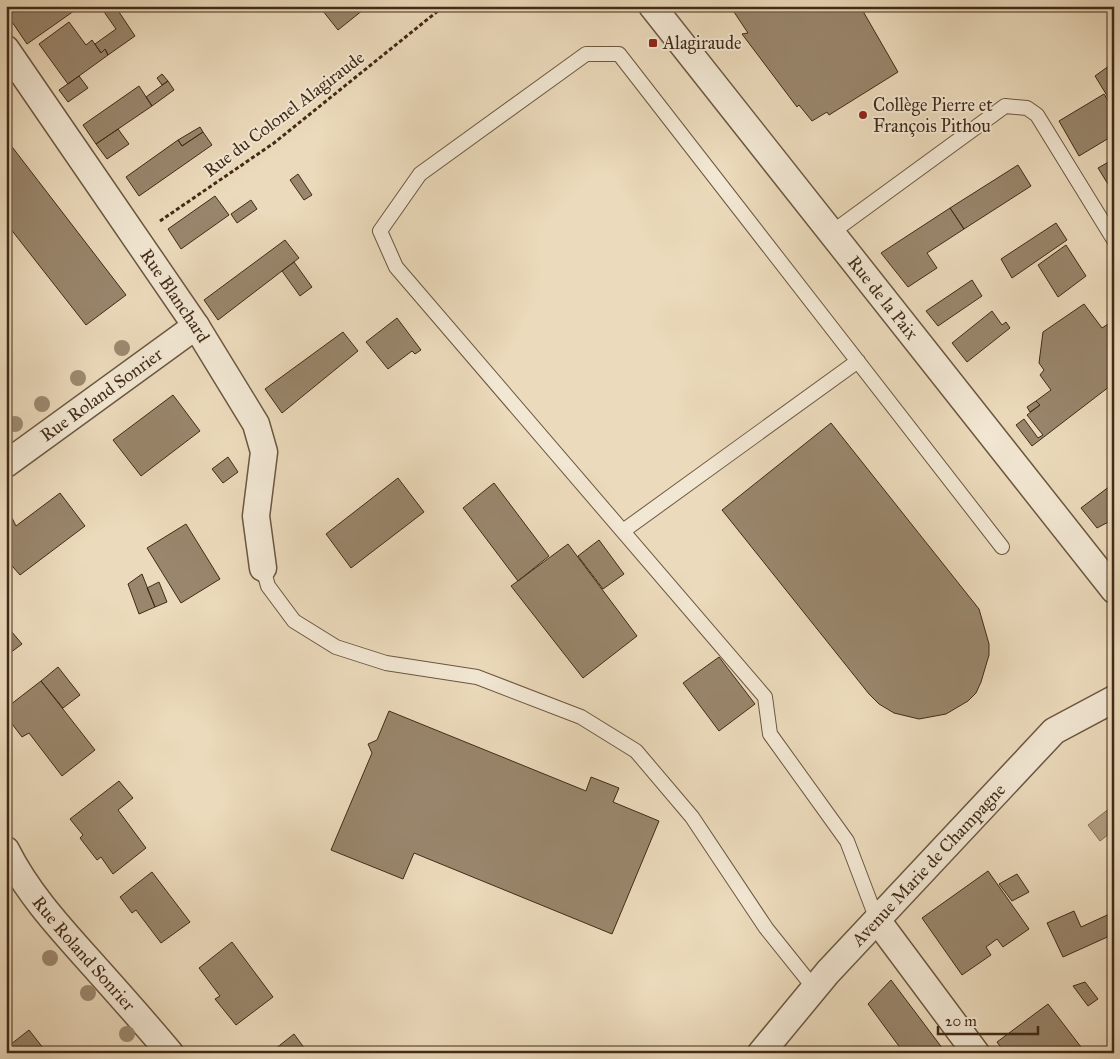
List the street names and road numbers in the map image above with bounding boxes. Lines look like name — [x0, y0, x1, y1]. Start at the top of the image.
street label: Rue du Colonel Alagiraude — [199, 46, 369, 182]
street label: Rue Blanchard — [135, 245, 214, 347]
street label: Rue de la Paix — [843, 251, 923, 344]
street label: Rue Roland Sonrier — [36, 343, 167, 446]
street label: Avenue Marie de Champagne — [846, 779, 1010, 952]
street label: Rue Roland Sonrier — [28, 892, 140, 1016]

